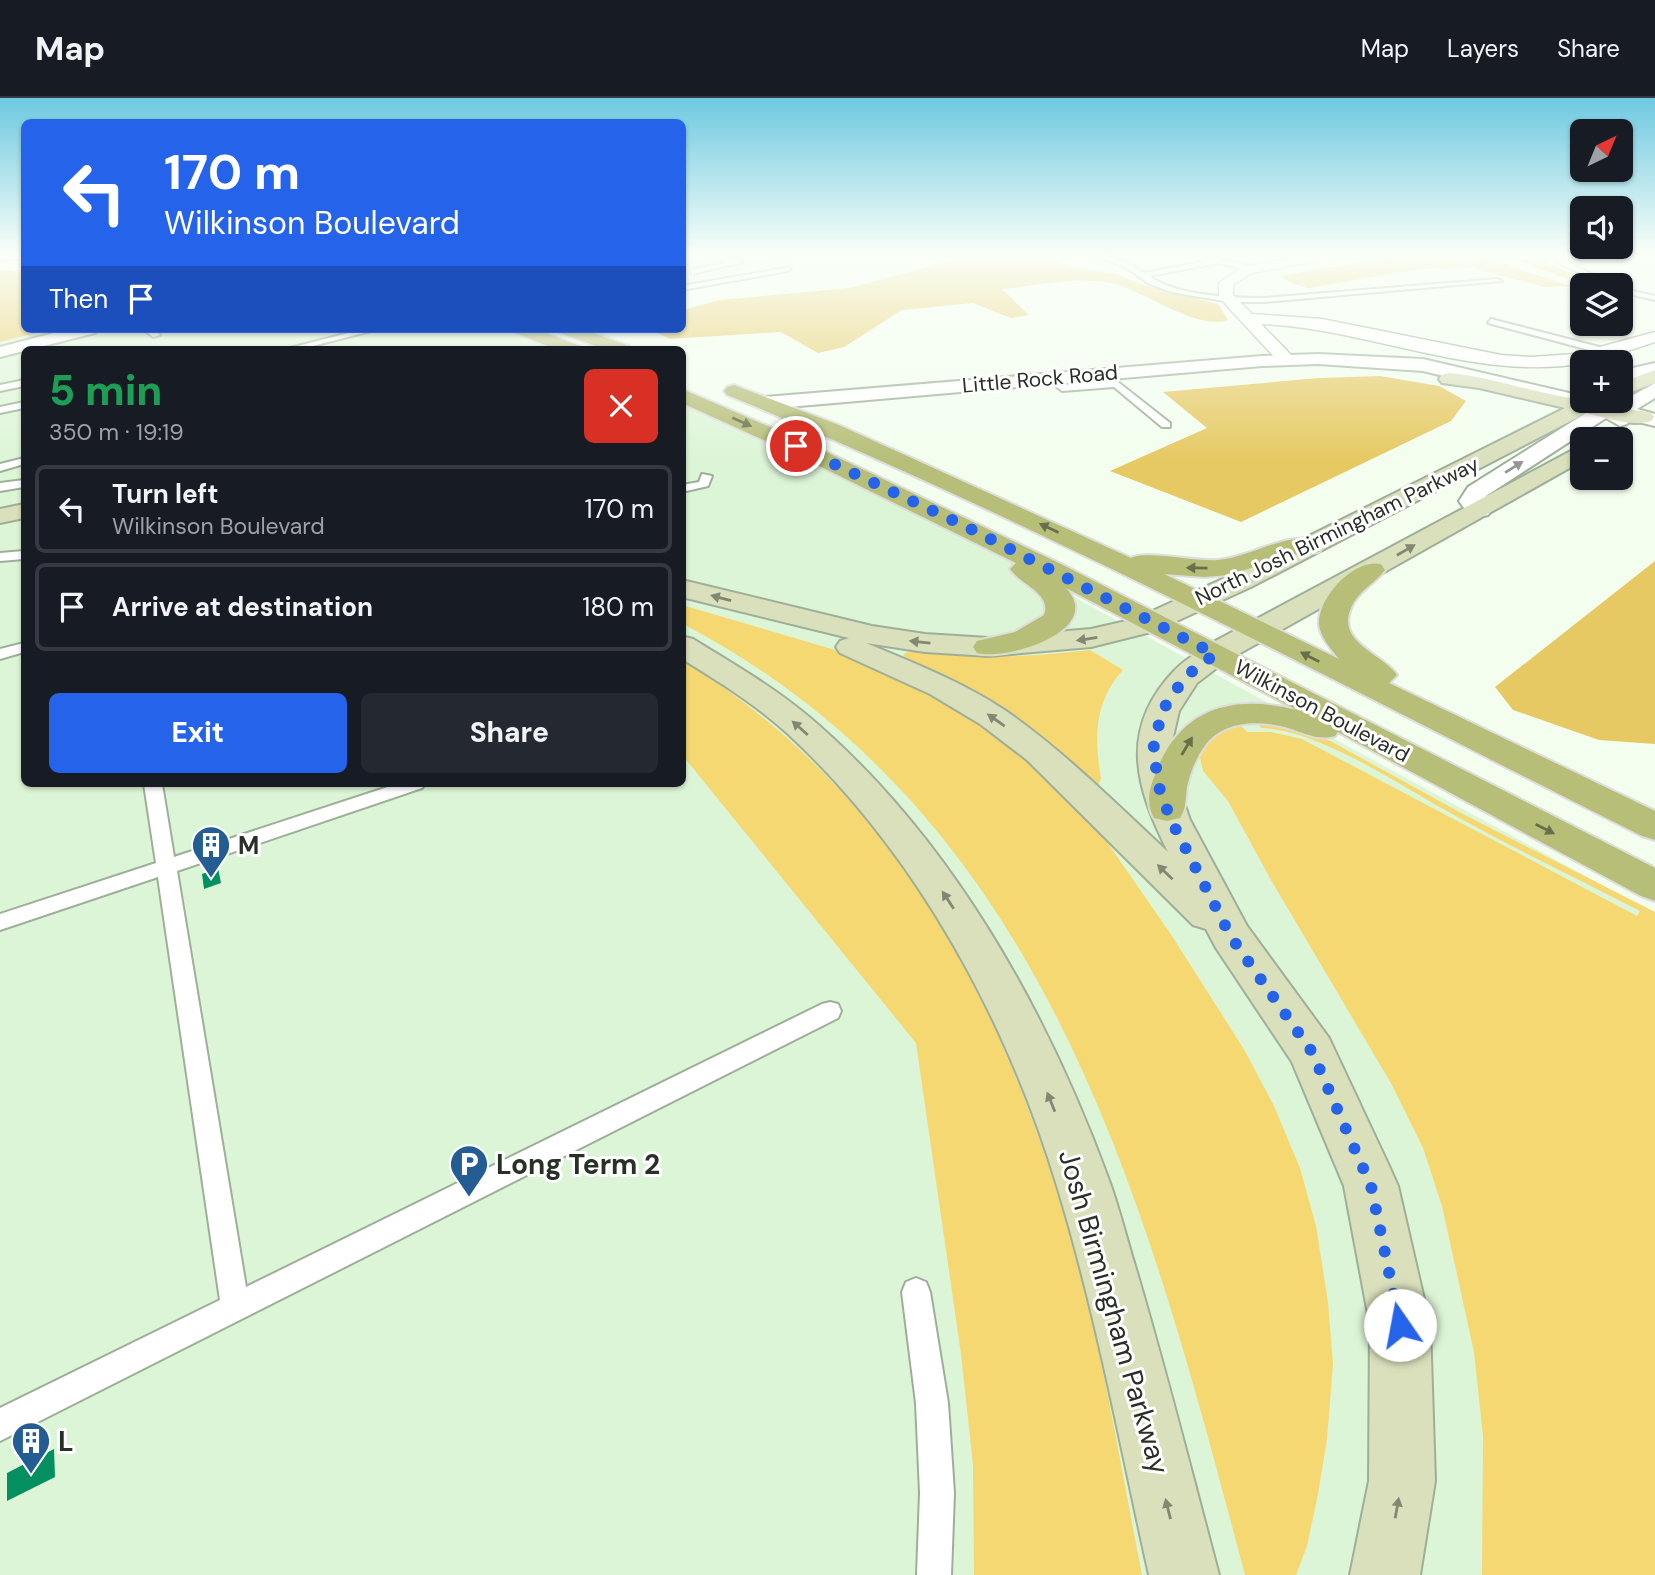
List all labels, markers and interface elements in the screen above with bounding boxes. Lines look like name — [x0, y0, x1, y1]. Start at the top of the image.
text: Map — [35, 27, 105, 70]
text: Map — [1361, 33, 1409, 64]
text: Layers — [1447, 33, 1519, 64]
text: Share — [1557, 33, 1620, 64]
north arrow — [1570, 119, 1633, 182]
map controls — [1570, 119, 1633, 490]
text: 170 m — [164, 140, 300, 204]
icon: left — [49, 147, 140, 238]
button: sound — [1570, 196, 1633, 259]
text: Wilkinson Boulevard — [164, 202, 460, 244]
button: layers — [1570, 273, 1633, 336]
icon: arrive — [122, 280, 160, 318]
text: Then — [49, 282, 108, 316]
button: + — [1570, 350, 1633, 413]
street label: Little Rock Road — [961, 358, 1119, 400]
text: 5 min — [49, 363, 162, 418]
button: close — [584, 369, 658, 443]
one-way arrow — [732, 416, 752, 428]
pin — [766, 416, 826, 476]
text: 350 m · 19:19 — [49, 417, 184, 447]
icon: arrive — [777, 427, 815, 465]
button: − — [1570, 427, 1633, 490]
street label: North Josh Birmingham Parkway — [1190, 450, 1484, 612]
one-way arrow — [1504, 461, 1524, 474]
text: Turn left — [112, 477, 219, 511]
icon: left — [53, 490, 91, 528]
text: 170 m — [585, 492, 654, 526]
text: Wilkinson Boulevard — [112, 511, 325, 541]
one-way arrow — [1038, 522, 1059, 533]
one-way arrow — [1396, 544, 1415, 556]
one-way arrow — [1185, 562, 1207, 573]
icon: arrive — [53, 588, 91, 626]
text: Arrive at destination — [112, 590, 373, 624]
text: 180 m — [582, 590, 654, 624]
one-way arrow — [709, 592, 731, 603]
one-way arrow — [1076, 634, 1098, 645]
one-way arrow — [909, 637, 931, 648]
one-way arrow — [1300, 651, 1320, 662]
street label: Wilkinson Boulevard — [1230, 653, 1414, 769]
button: Exit — [49, 693, 347, 773]
button: Share — [361, 693, 658, 773]
one-way arrow — [987, 713, 1005, 727]
one-way arrow — [792, 721, 809, 736]
one-way arrow — [1181, 736, 1193, 755]
one-way arrow — [1535, 823, 1555, 834]
building icon: M — [190, 824, 232, 879]
place label: M — [238, 830, 259, 861]
one-way arrow — [1157, 865, 1174, 881]
one-way arrow — [941, 891, 955, 909]
one-way arrow — [1045, 1092, 1056, 1113]
parking icon: Long Term 2 — [448, 1143, 490, 1198]
street label: Josh Birmingham Parkway — [1050, 1145, 1178, 1479]
place label: Long Term 2 — [496, 1146, 660, 1183]
position arrow — [1363, 1288, 1437, 1362]
building icon: L — [10, 1420, 52, 1475]
place label: L — [58, 1423, 74, 1460]
one-way arrow — [1392, 1497, 1403, 1519]
one-way arrow — [1162, 1498, 1173, 1520]

